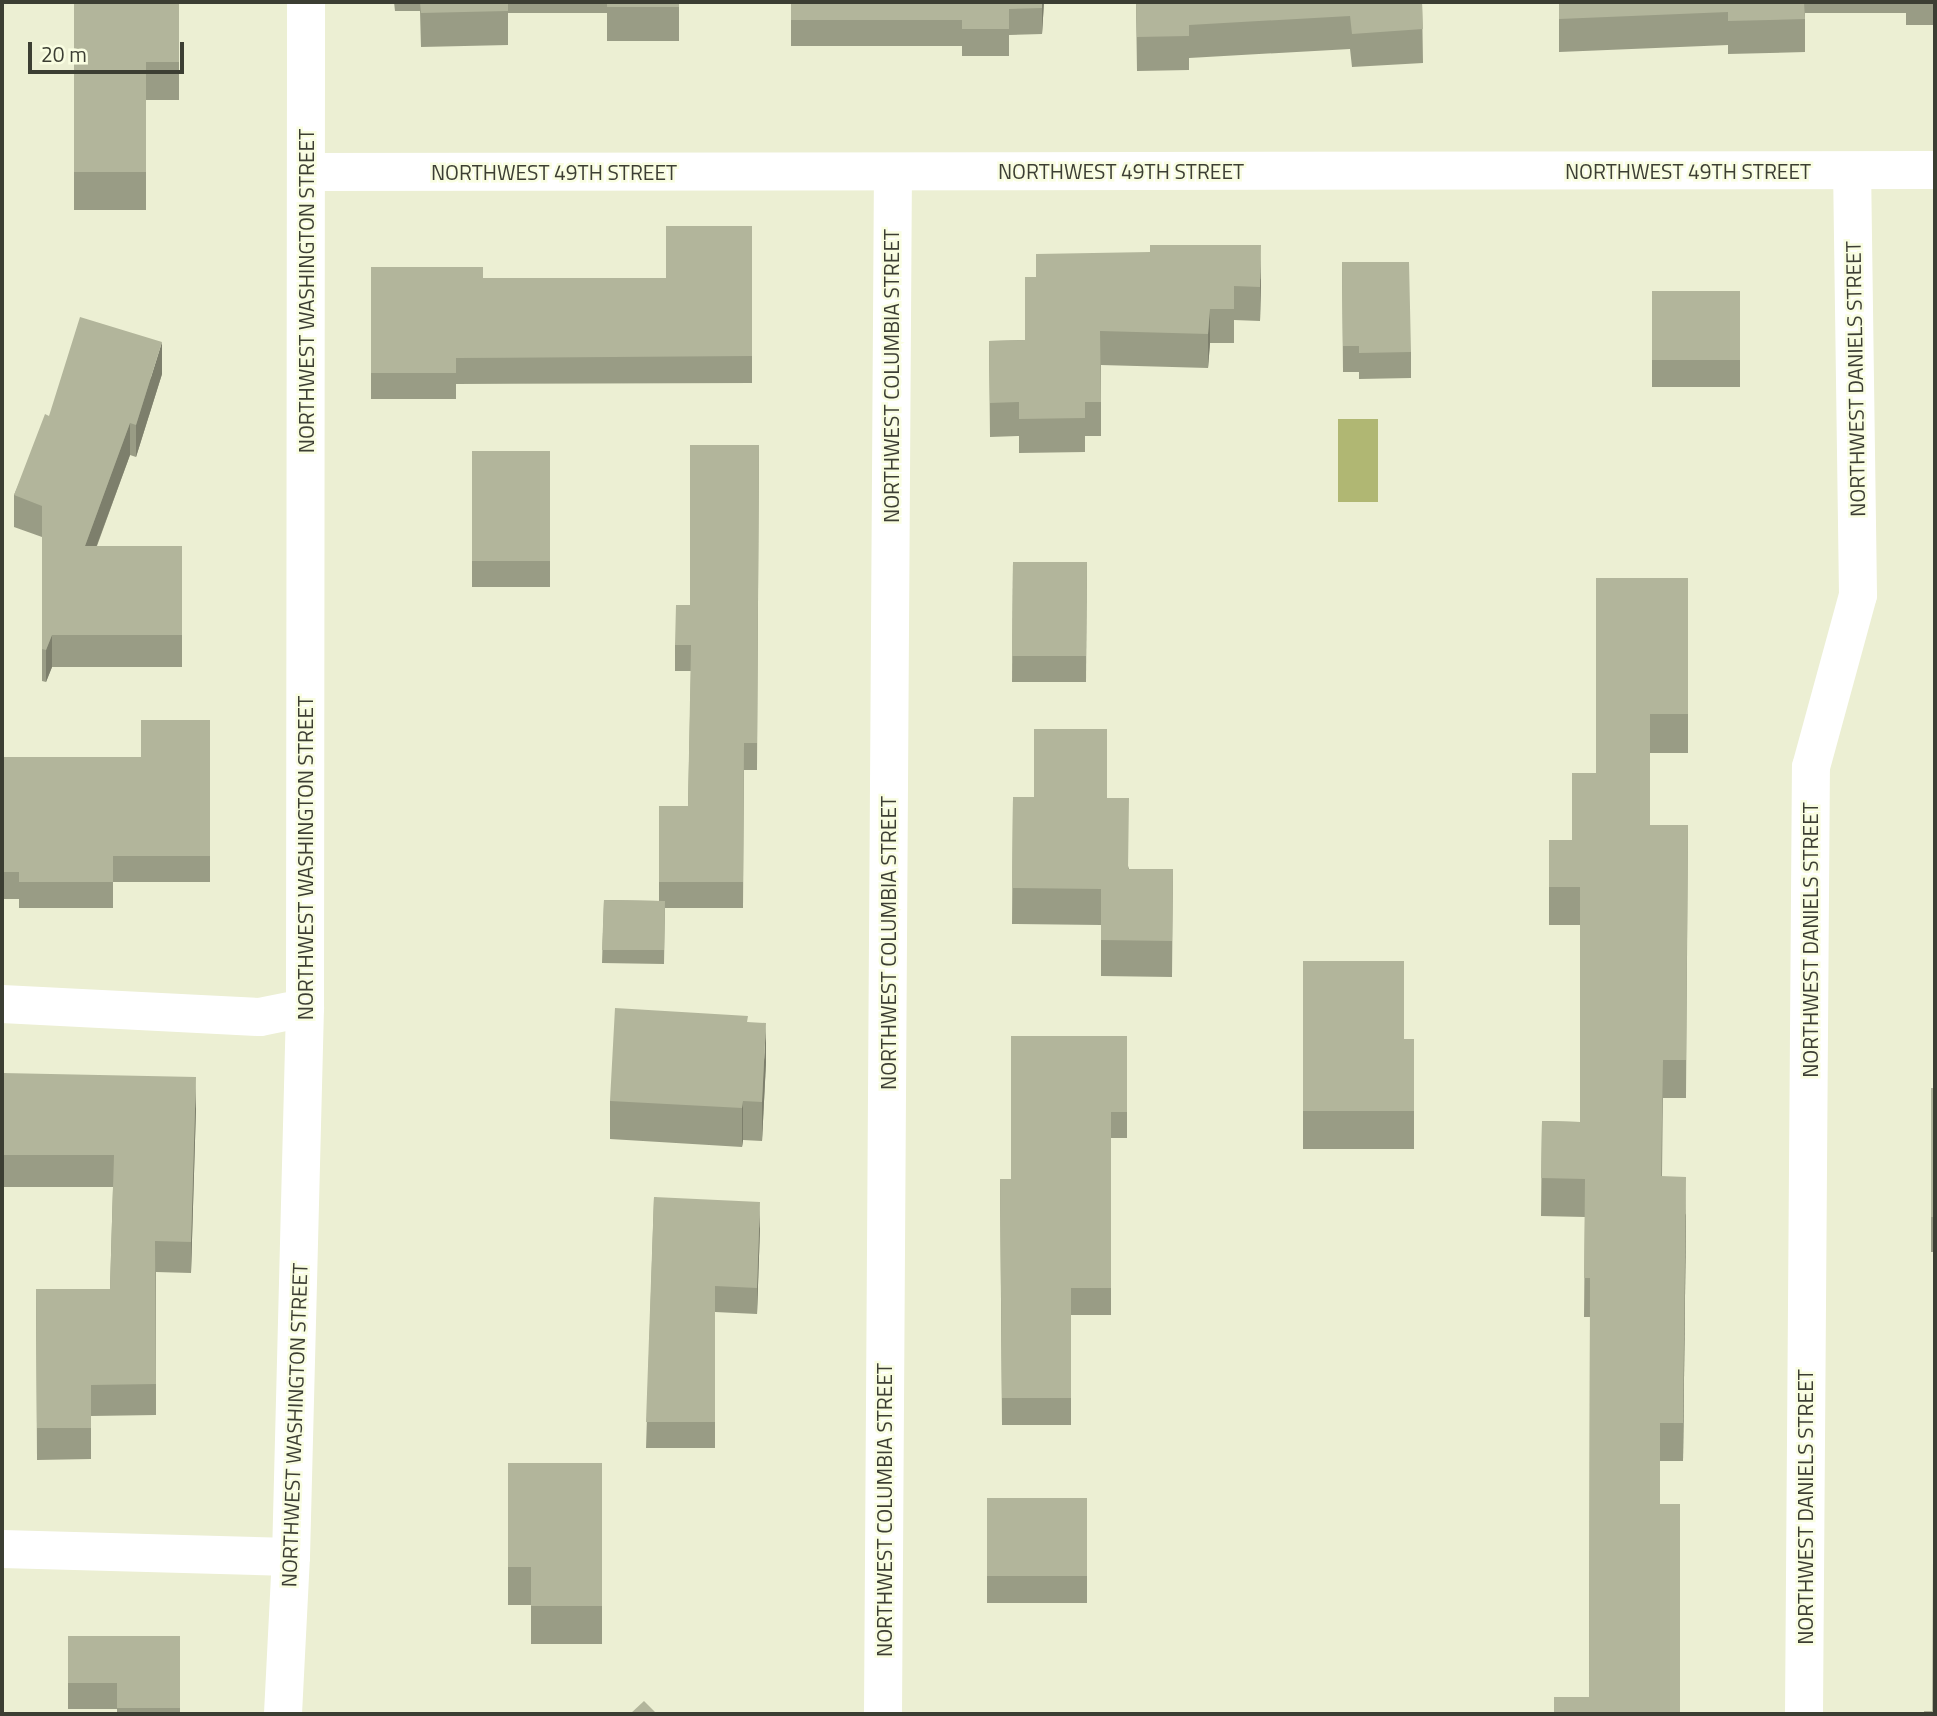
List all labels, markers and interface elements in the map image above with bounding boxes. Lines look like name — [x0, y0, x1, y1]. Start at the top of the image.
scale bar — [32, 28, 187, 72]
text: 20 m — [41, 38, 87, 70]
street label: NORTHWEST WASHINGTON STREET — [293, 129, 319, 453]
street label: NORTHWEST 49TH STREET — [998, 158, 1244, 184]
street label: NORTHWEST 49TH STREET — [1565, 158, 1811, 184]
street label: NORTHWEST 49TH STREET — [431, 159, 677, 185]
street label: NORTHWEST COLUMBIA STREET — [878, 229, 904, 523]
street label: NORTHWEST DANIELS STREET — [1840, 241, 1870, 517]
street label: NORTHWEST WASHINGTON STREET — [292, 696, 318, 1020]
street label: NORTHWEST COLUMBIA STREET — [875, 796, 901, 1090]
street label: NORTHWEST DANIELS STREET — [1797, 802, 1823, 1078]
street label: NORTHWEST WASHINGTON STREET — [276, 1262, 312, 1588]
street label: NORTHWEST COLUMBIA STREET — [871, 1363, 897, 1657]
street label: NORTHWEST DANIELS STREET — [1792, 1369, 1818, 1645]

